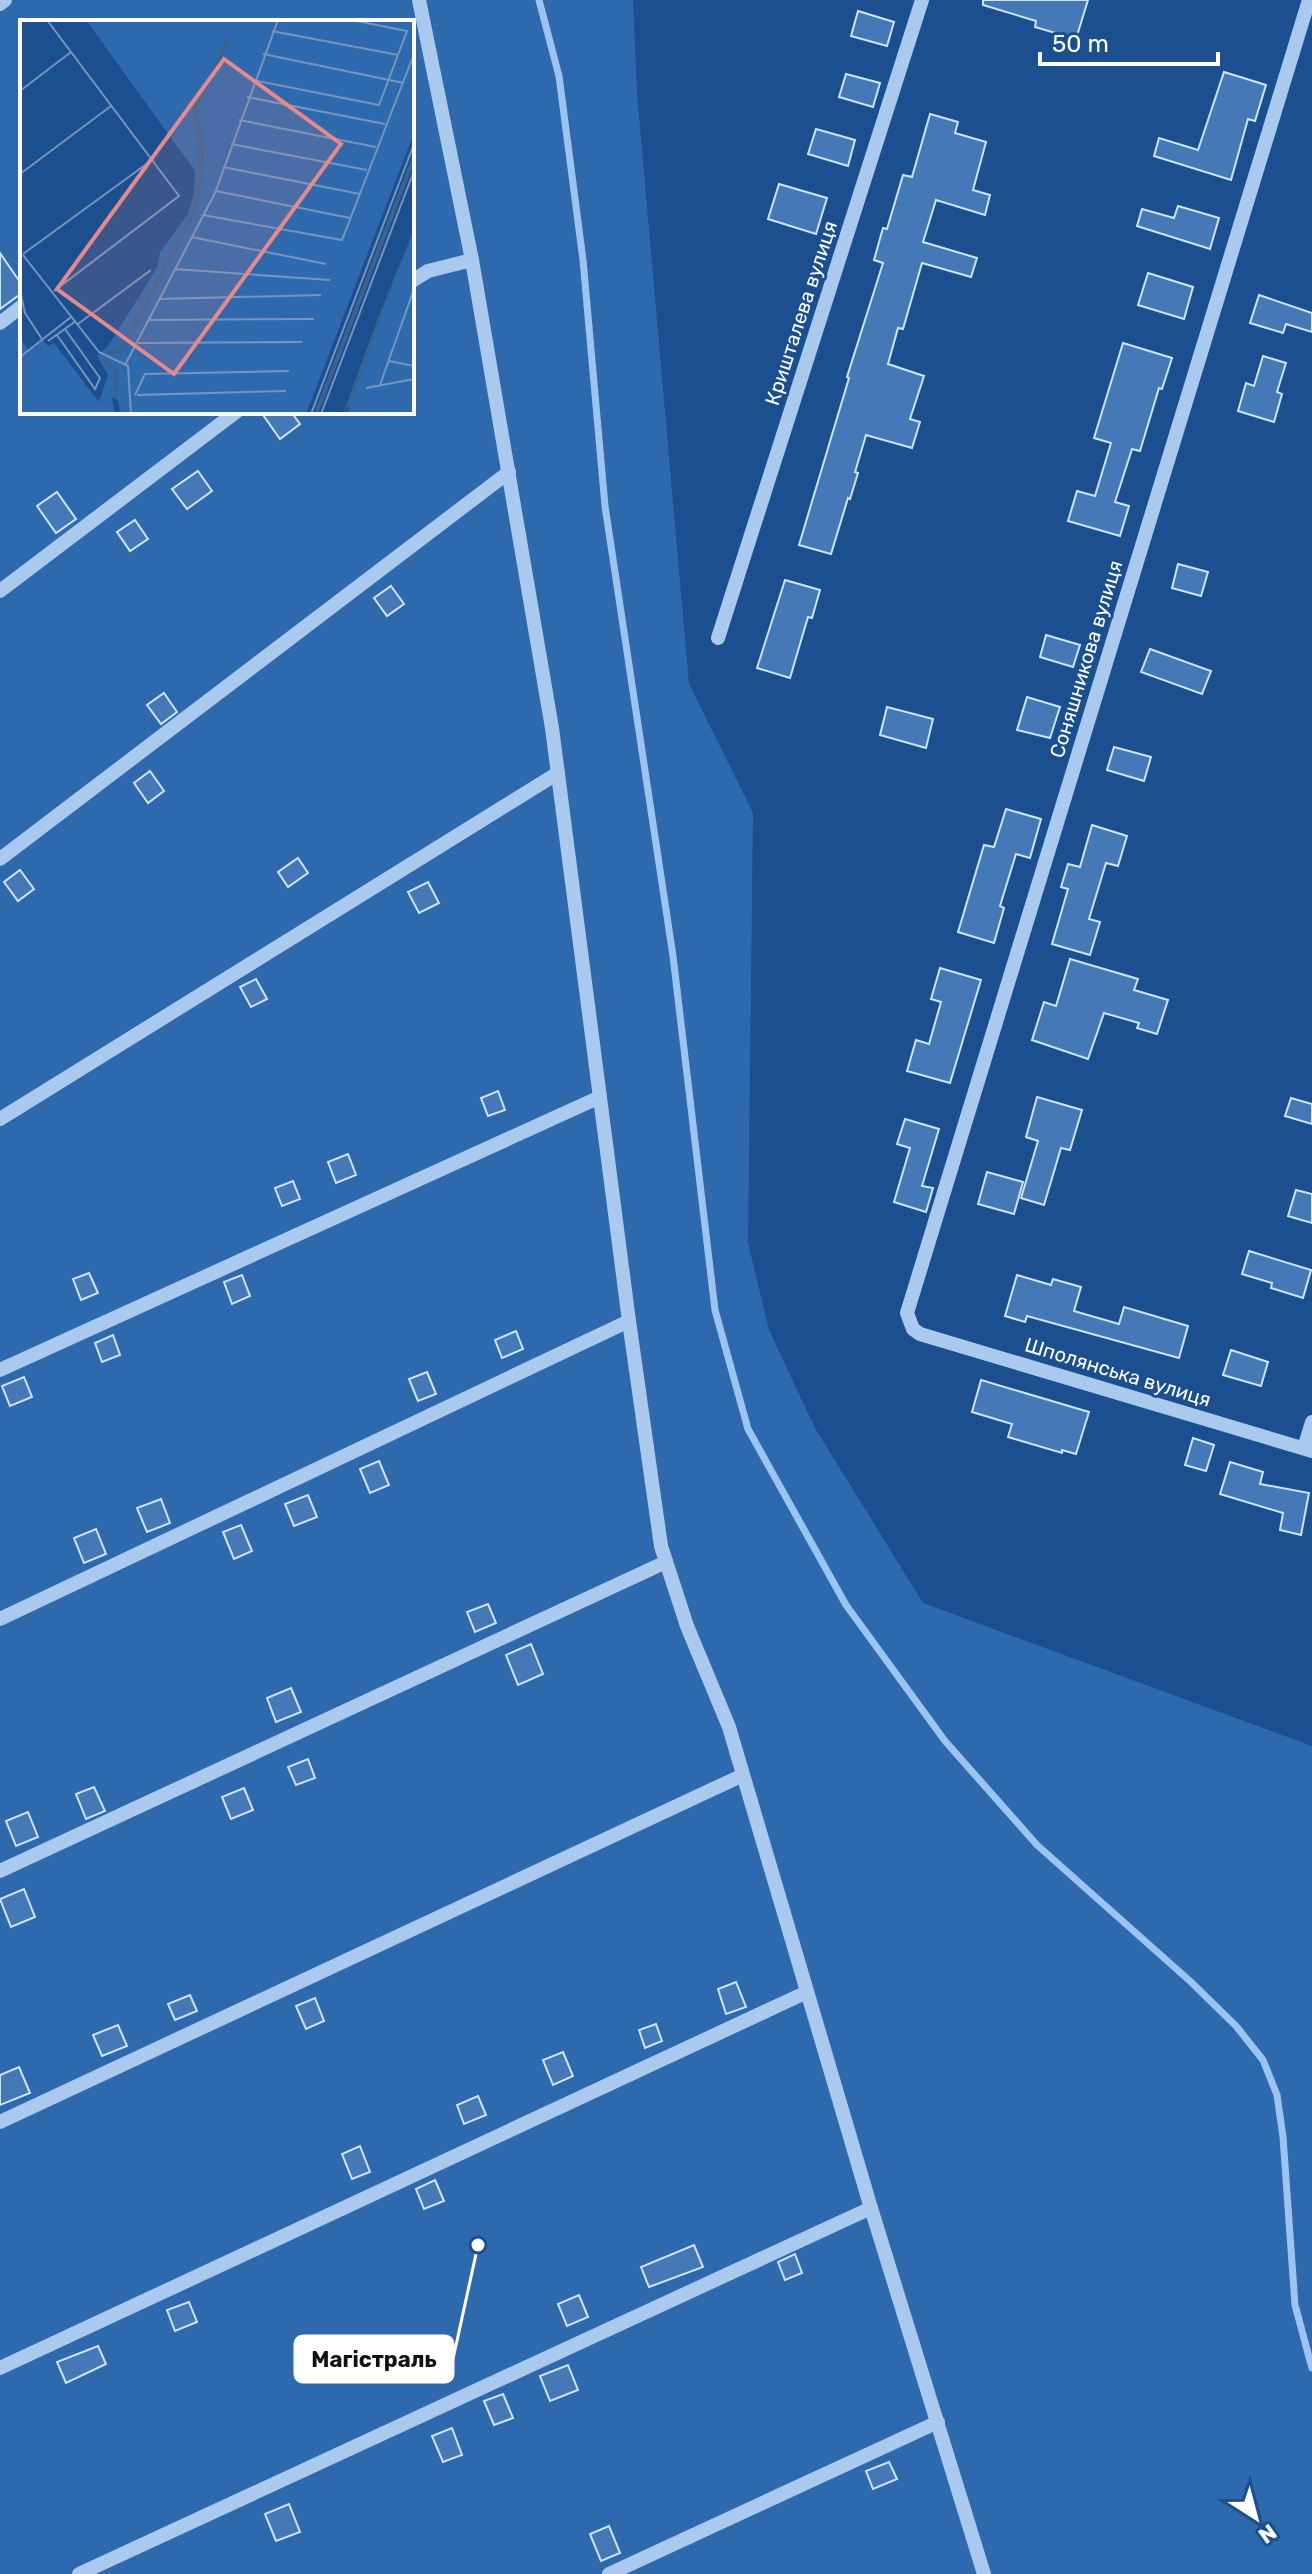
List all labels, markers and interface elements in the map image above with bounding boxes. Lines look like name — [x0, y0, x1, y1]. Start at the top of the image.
scale bar — [1040, 16, 1218, 66]
inset map — [20, 20, 414, 414]
text: 50 m — [1052, 30, 1109, 58]
street label: Кришталева вулиця — [760, 218, 842, 408]
street label: Соняшникова вулиця — [1044, 557, 1128, 761]
street label: Шполянська вулиця — [1022, 1332, 1214, 1412]
callout: Магістраль — [295, 2336, 453, 2382]
text: Магістраль — [311, 2346, 437, 2373]
north arrow — [1216, 2478, 1296, 2558]
text: N — [1253, 2518, 1282, 2549]

